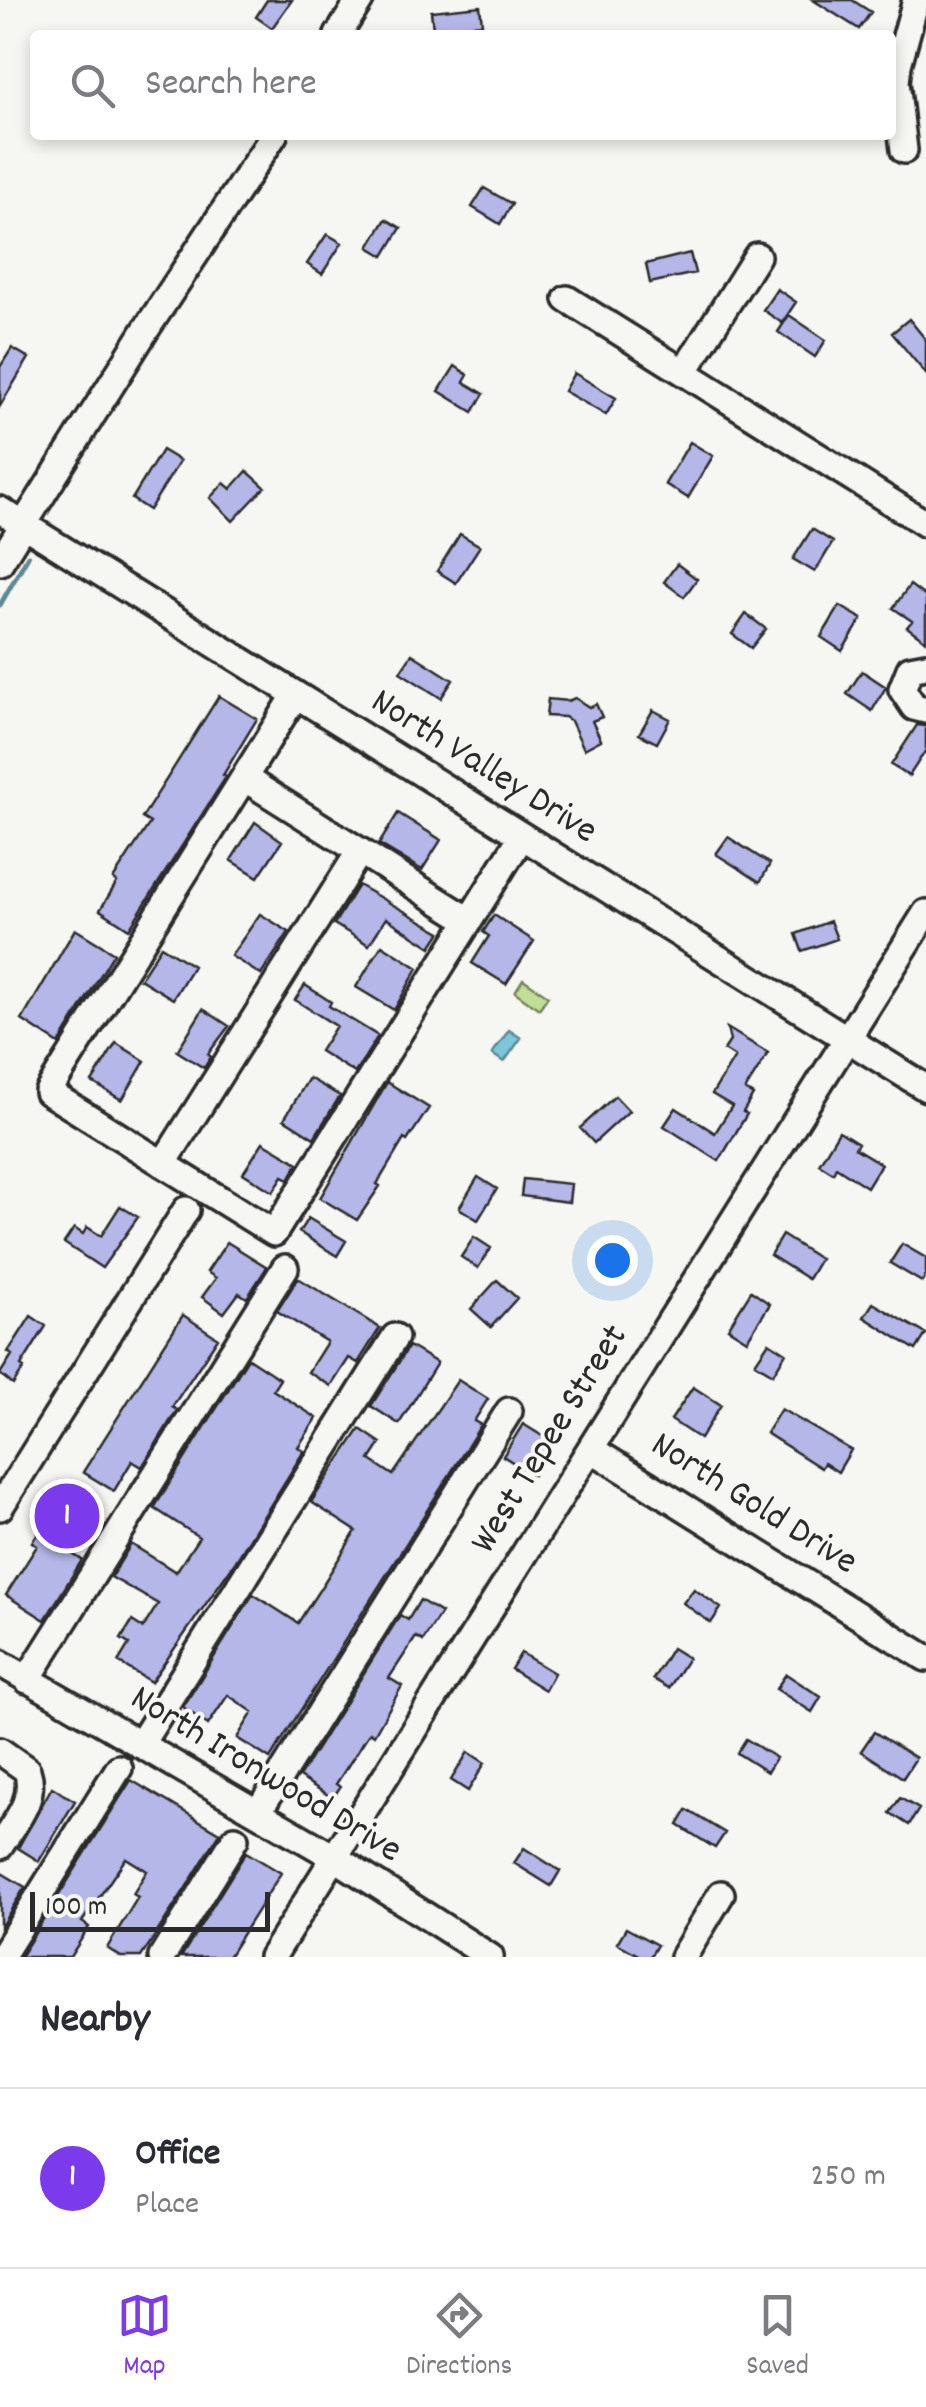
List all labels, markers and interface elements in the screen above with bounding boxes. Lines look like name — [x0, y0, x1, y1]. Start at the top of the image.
search box — [30, 30, 896, 140]
icon: search — [65, 58, 120, 113]
text: Search here — [145, 58, 317, 113]
street label: North Valley Drive — [359, 676, 607, 860]
your location — [587, 1235, 638, 1286]
street label: West Tepee Street — [458, 1315, 644, 1565]
street label: North Gold Drive — [639, 1419, 867, 1591]
pin: 1 — [34, 1478, 100, 1554]
street label: North Ironwood Drive — [119, 1673, 411, 1879]
scale bar — [30, 1887, 270, 1932]
text: 100 m — [45, 1889, 107, 1929]
text: Nearby — [40, 1992, 150, 2052]
text: Office — [135, 2128, 220, 2183]
text: 1 — [69, 2155, 76, 2201]
text: 250 m — [810, 2155, 886, 2201]
text: Place — [135, 2183, 199, 2229]
tab: Map — [117, 2288, 172, 2388]
tab: Directions — [406, 2288, 512, 2388]
tab: Saved — [746, 2288, 809, 2388]

